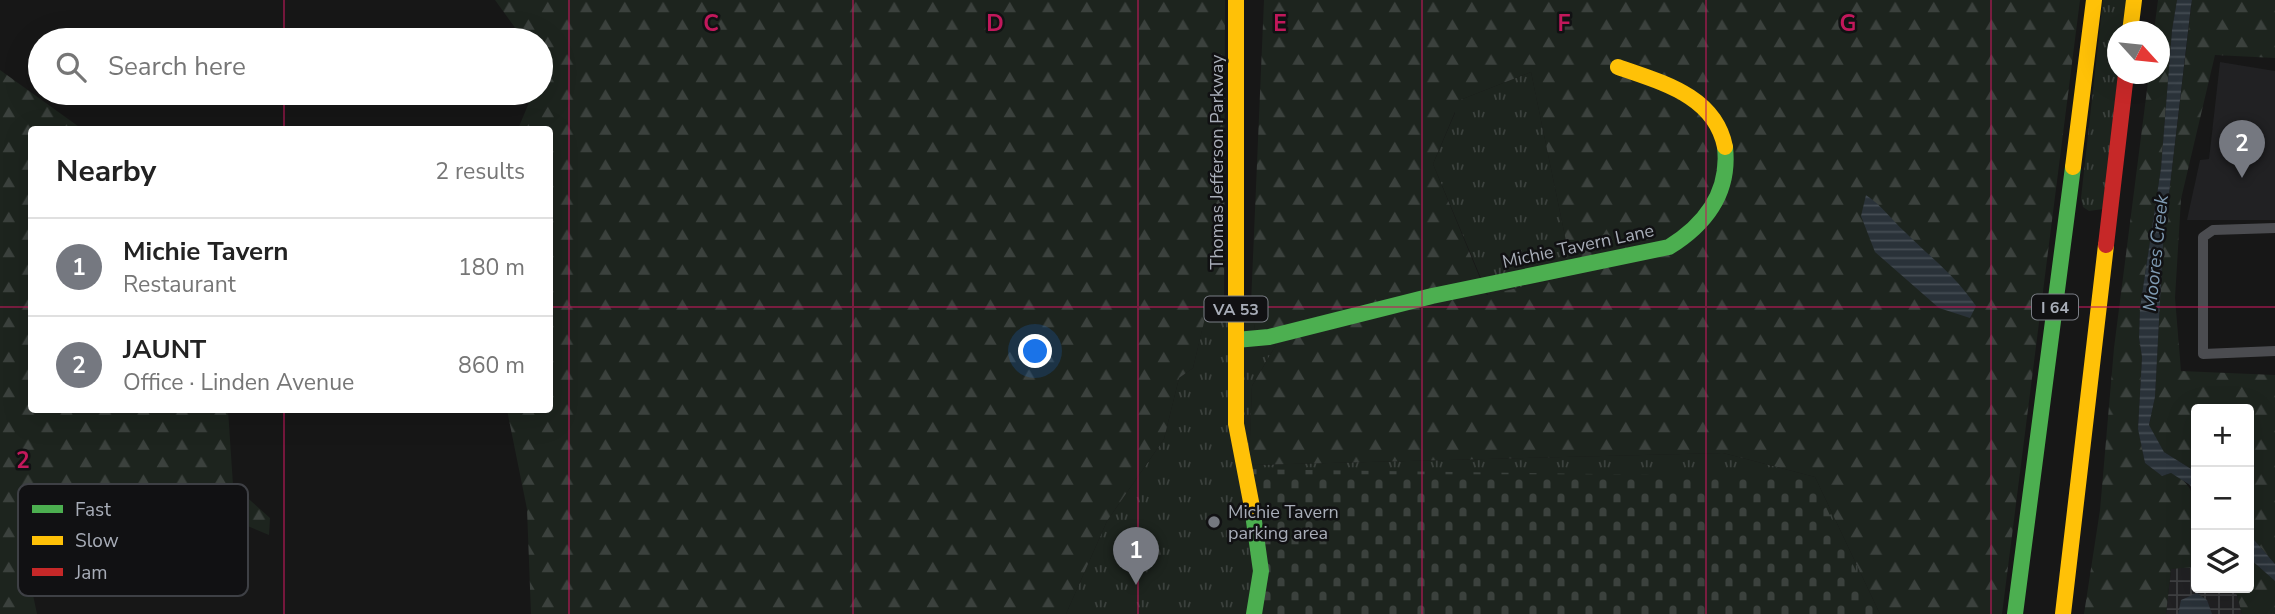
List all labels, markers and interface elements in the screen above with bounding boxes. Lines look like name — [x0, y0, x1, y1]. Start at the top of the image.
text: C — [703, 8, 719, 39]
text: D — [986, 8, 1004, 39]
text: E — [1273, 8, 1287, 39]
text: F — [1558, 8, 1571, 39]
text: G — [1840, 8, 1856, 39]
north arrow — [2107, 21, 2170, 84]
search box — [28, 28, 553, 105]
icon: search — [52, 48, 90, 86]
text: Search here — [108, 49, 246, 84]
street label: Thomas Jefferson Parkway — [1205, 54, 1229, 269]
pin: 2 — [2219, 120, 2265, 178]
text: Nearby — [56, 151, 156, 192]
text: 2 results — [435, 156, 525, 187]
water label: Moores Creek — [2137, 193, 2175, 313]
street label: Michie Tavern Lane — [1500, 218, 1656, 274]
text: Michie Tavern — [123, 234, 289, 269]
text: 1 — [72, 252, 86, 283]
text: 180 m — [458, 252, 525, 283]
text: Restaurant — [123, 269, 236, 300]
road number: I 64 — [2032, 294, 2078, 320]
road number: VA 53 — [1204, 296, 1268, 322]
text: JAUNT — [123, 332, 206, 367]
your location — [1018, 334, 1052, 368]
text: 2 — [72, 350, 86, 381]
text: 860 m — [458, 350, 525, 381]
text: Office · Linden Avenue — [123, 367, 354, 398]
map controls — [2191, 404, 2254, 593]
button: + — [2191, 404, 2254, 467]
text: 2 — [16, 445, 30, 476]
button: − — [2191, 467, 2254, 530]
legend — [18, 484, 248, 596]
text: Fast — [75, 497, 111, 523]
place label: Michie Tavern parking area — [1228, 500, 1339, 545]
marker: Michie Tavern parking area — [1206, 514, 1222, 530]
pin: 1 — [1113, 527, 1159, 585]
text: Slow — [75, 528, 119, 554]
button: layers — [2191, 530, 2254, 593]
text: Jam — [74, 560, 108, 586]

